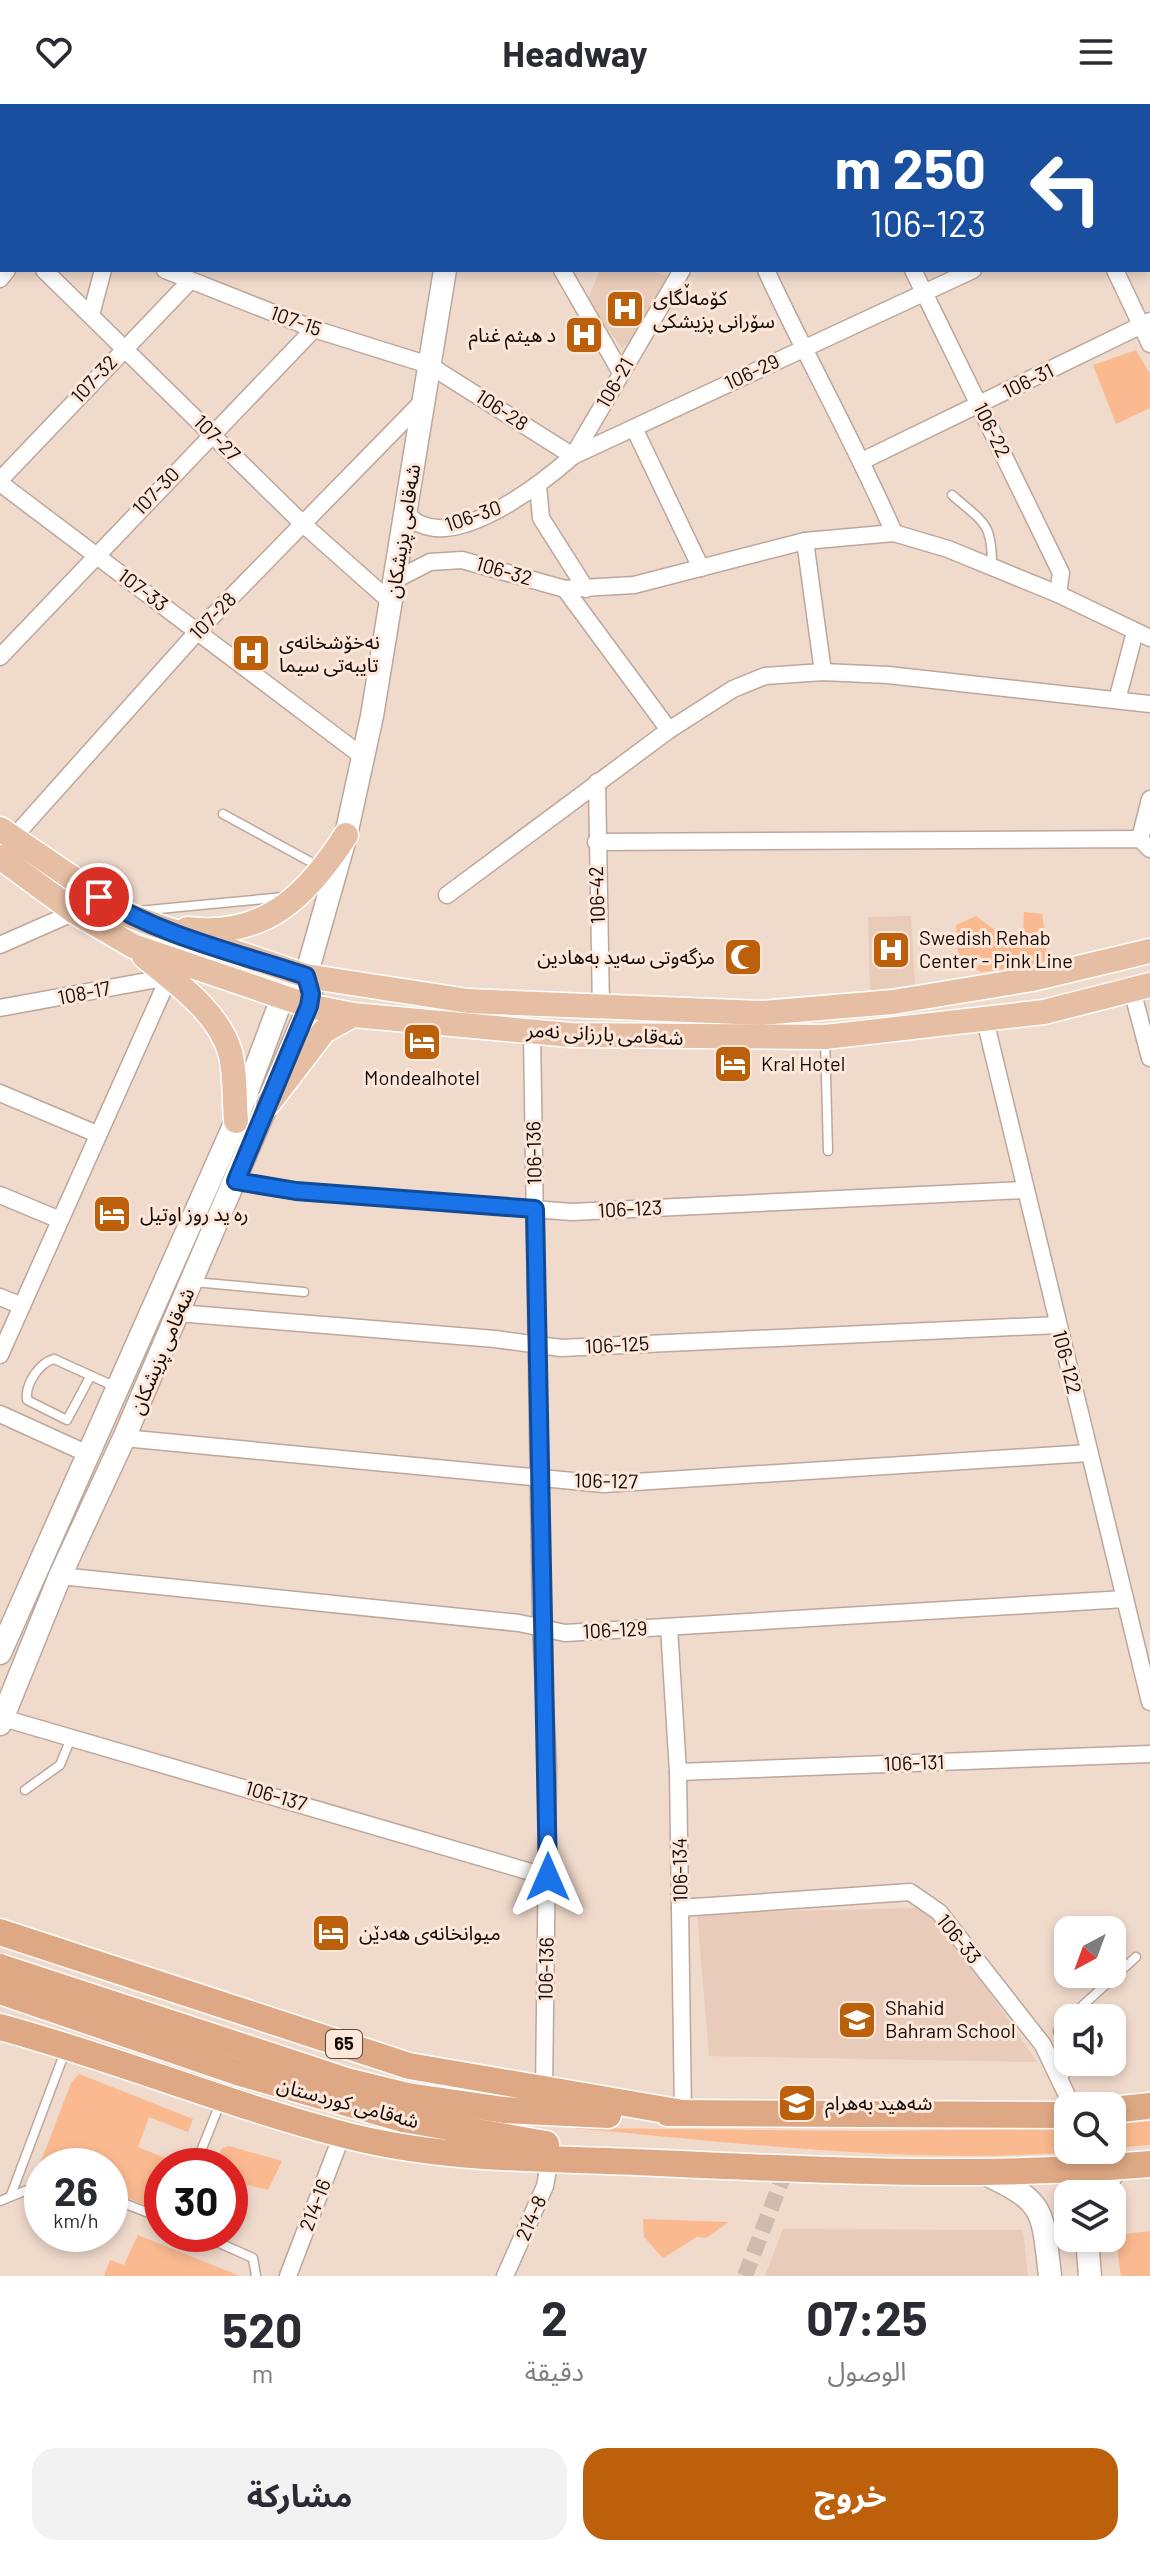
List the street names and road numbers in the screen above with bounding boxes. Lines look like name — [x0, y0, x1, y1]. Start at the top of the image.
street label: 107-15 — [267, 300, 325, 340]
street label: 106-29 — [720, 348, 783, 394]
street label: 107-32 — [65, 349, 121, 407]
street label: 106-21 — [590, 353, 638, 412]
street label: 106-31 — [998, 358, 1057, 403]
street label: 106-28 — [472, 383, 533, 435]
street label: 106-22 — [969, 398, 1016, 461]
street label: 107-27 — [189, 409, 246, 466]
street label: 107-30 — [127, 461, 184, 519]
street label: شەقامی پزیشکان — [380, 462, 427, 600]
street label: 106-30 — [441, 494, 504, 536]
street label: 106-32 — [473, 551, 535, 589]
street label: 107-33 — [114, 563, 173, 616]
street label: 107-28 — [184, 587, 241, 644]
street label: 106-42 — [583, 866, 609, 925]
street label: 108-17 — [55, 975, 113, 1009]
street label: شەقامی بارزانی نەمر — [525, 1017, 684, 1050]
street label: 106-136 — [520, 1121, 546, 1185]
street label: 106-123 — [597, 1194, 663, 1222]
street label: شەقامی پزیشکان — [124, 1284, 201, 1418]
street label: 106-122 — [1048, 1327, 1087, 1396]
street label: 106-125 — [584, 1330, 650, 1358]
street label: 106-127 — [574, 1467, 639, 1493]
street label: 106-129 — [582, 1615, 648, 1643]
street label: 106-131 — [883, 1749, 945, 1775]
street label: 106-137 — [243, 1775, 310, 1815]
street label: 106-134 — [666, 1837, 692, 1903]
street label: 106-33 — [932, 1909, 987, 1968]
street label: 106-136 — [532, 1937, 558, 2001]
road number: 65 — [326, 2030, 362, 2058]
street label: شەقامی کوردستان — [274, 2072, 422, 2133]
street label: 214-16 — [293, 2175, 335, 2234]
street label: 214-8 — [510, 2191, 551, 2244]

